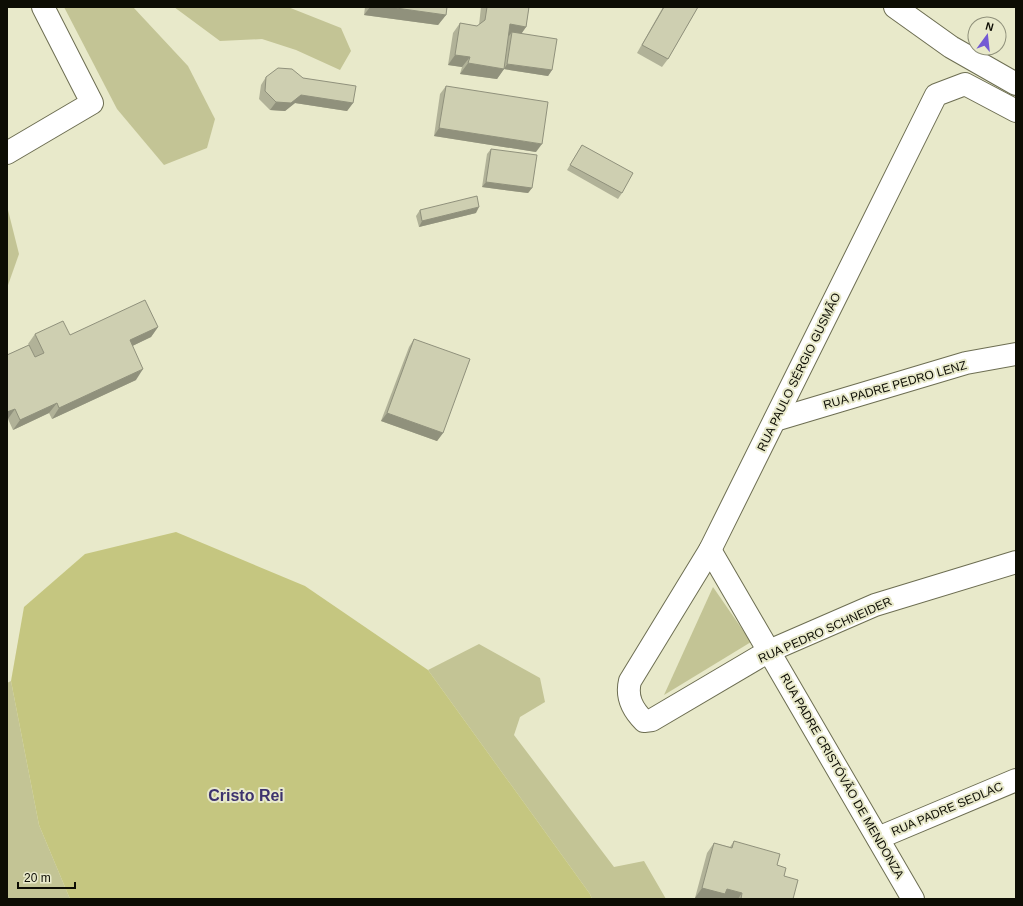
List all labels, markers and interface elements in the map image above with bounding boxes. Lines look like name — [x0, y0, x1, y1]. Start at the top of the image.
north arrow — [967, 16, 1007, 56]
text: N — [984, 20, 995, 33]
street label: RUA PAULO SÉRGIO GUSMÃO — [754, 290, 844, 453]
street label: RUA PADRE PEDRO LENZ — [822, 358, 968, 412]
street label: RUA PEDRO SCHNEIDER — [756, 594, 894, 666]
street label: RUA PADRE CRISTÓVÃO DE MENDONZA — [777, 670, 908, 881]
street label: RUA PADRE SEDLAC — [889, 779, 1005, 839]
district label: Cristo Rei — [208, 787, 284, 804]
scale bar — [18, 864, 75, 890]
text: 20 m — [24, 871, 51, 885]

